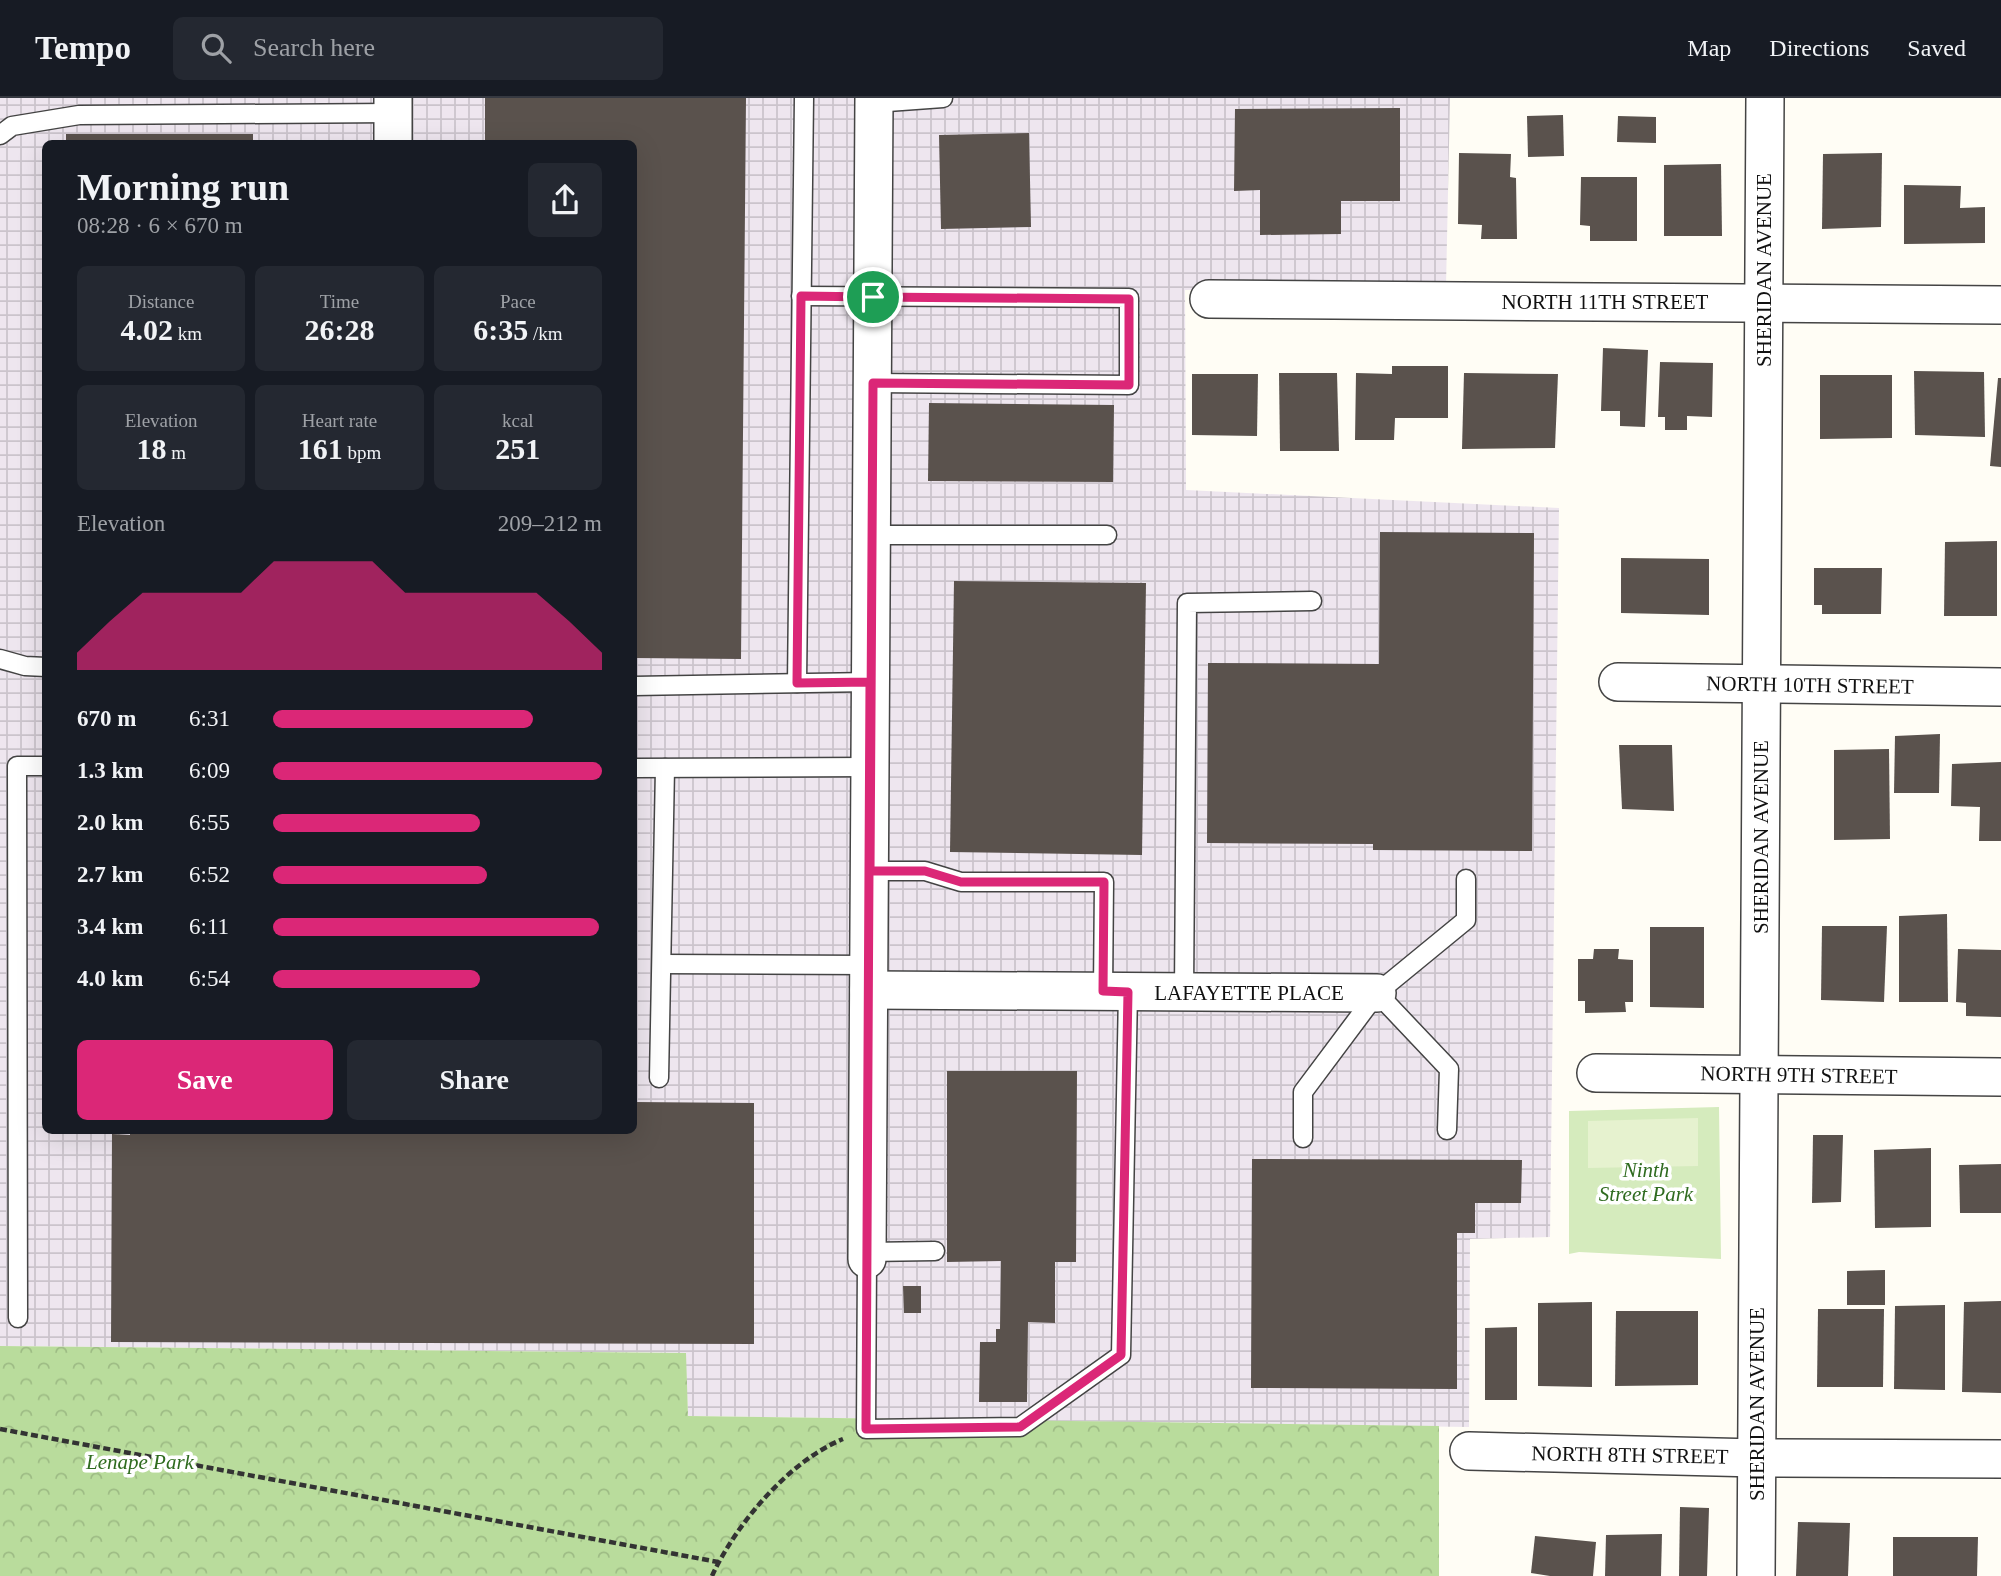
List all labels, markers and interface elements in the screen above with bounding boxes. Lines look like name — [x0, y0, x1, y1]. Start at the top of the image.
search box — [173, 17, 663, 80]
icon: search — [197, 29, 235, 67]
text: Tempo — [35, 30, 131, 66]
text: Search here — [253, 33, 375, 62]
text: Map — [1687, 35, 1731, 61]
text: Directions — [1769, 35, 1869, 61]
text: Saved — [1907, 35, 1966, 61]
button: share — [528, 163, 602, 237]
text: Morning run — [77, 166, 289, 208]
street label: SHERIDAN AVENUE — [1752, 173, 1776, 367]
text: 08:28 · 6 × 670 m — [77, 213, 243, 238]
pin — [843, 267, 903, 327]
icon: arrive — [854, 278, 892, 316]
street label: NORTH 11TH STREET — [1502, 290, 1709, 314]
text: Distance — [128, 291, 194, 312]
text: Time — [320, 291, 359, 312]
text: Pace — [500, 291, 536, 312]
text: 4.02 — [120, 313, 173, 346]
text: 26:28 — [304, 313, 374, 346]
text: 6:35 — [473, 313, 528, 346]
text: km — [173, 323, 202, 344]
text: /km — [528, 323, 562, 344]
text: Elevation — [125, 410, 198, 431]
text: Heart rate — [302, 410, 377, 431]
text: kcal — [502, 410, 534, 431]
text: 18 — [136, 432, 166, 465]
text: 161 — [298, 432, 343, 465]
text: 251 — [495, 432, 540, 465]
text: m — [166, 442, 186, 463]
text: bpm — [343, 442, 381, 463]
text: Elevation — [77, 511, 165, 536]
text: 209–212 m — [498, 511, 602, 536]
street label: NORTH 10TH STREET — [1706, 671, 1914, 699]
text: 670 m — [77, 706, 136, 731]
text: 6:31 — [189, 706, 230, 731]
street label: SHERIDAN AVENUE — [1749, 740, 1773, 934]
text: 1.3 km — [77, 758, 143, 783]
text: 6:09 — [189, 758, 230, 783]
text: 2.0 km — [77, 810, 143, 835]
text: 6:55 — [189, 810, 230, 835]
text: 2.7 km — [77, 862, 143, 887]
text: 6:52 — [189, 862, 230, 887]
text: 3.4 km — [77, 914, 143, 939]
text: 6:11 — [189, 914, 229, 939]
text: 4.0 km — [77, 966, 143, 991]
text: 6:54 — [189, 966, 230, 991]
street label: LAFAYETTE PLACE — [1154, 981, 1344, 1005]
button: Save — [77, 1040, 333, 1120]
button: Share — [347, 1040, 602, 1120]
street label: NORTH 9TH STREET — [1700, 1061, 1898, 1089]
park label: Ninth Street Park — [1599, 1158, 1694, 1206]
street label: SHERIDAN AVENUE — [1745, 1307, 1769, 1501]
street label: NORTH 8TH STREET — [1531, 1441, 1729, 1469]
park label: Lenape Park — [85, 1450, 195, 1474]

